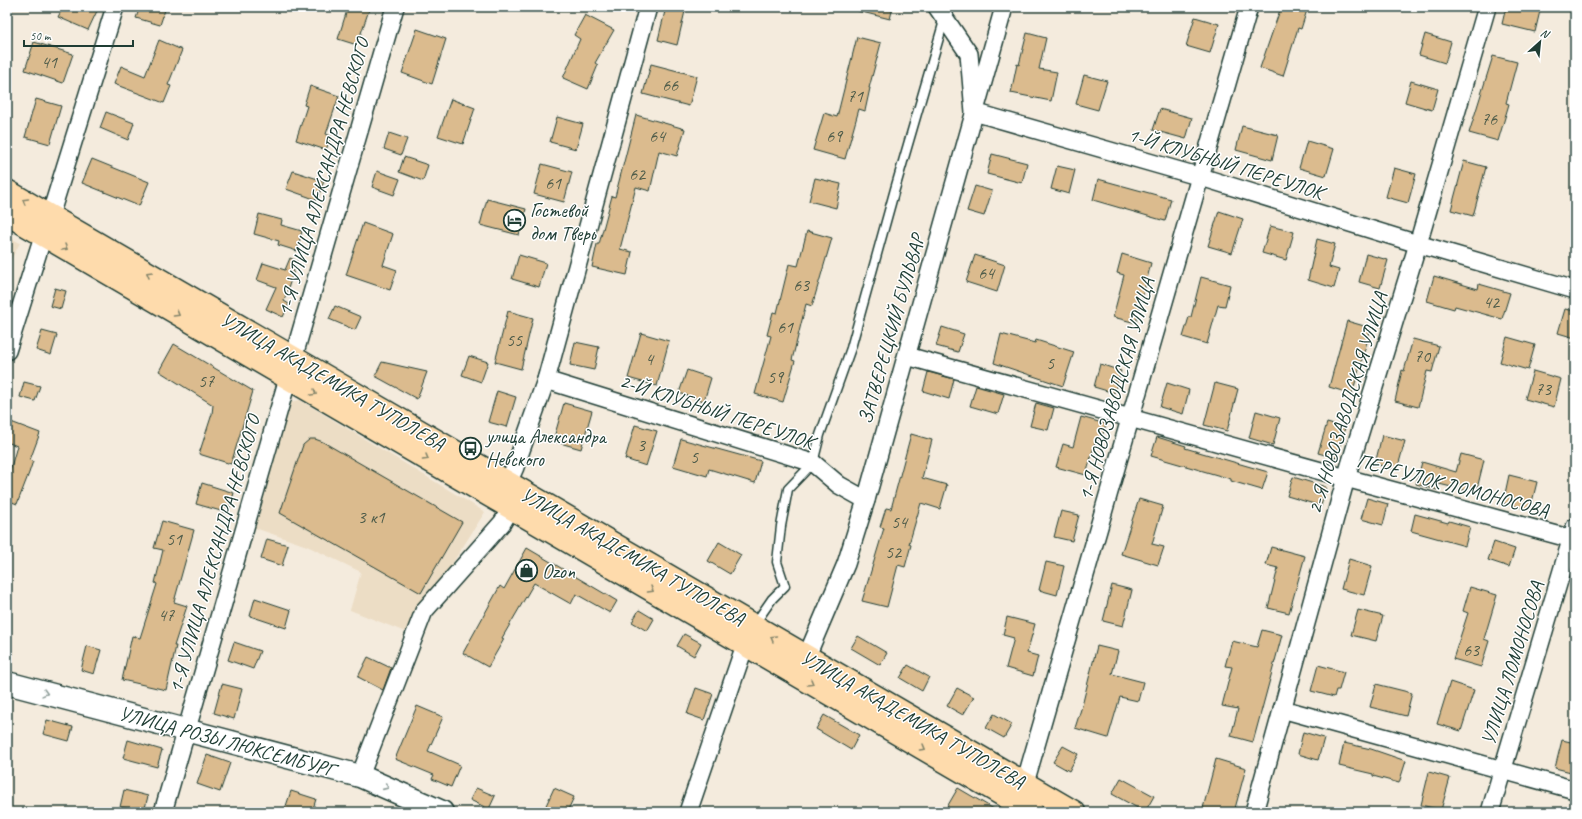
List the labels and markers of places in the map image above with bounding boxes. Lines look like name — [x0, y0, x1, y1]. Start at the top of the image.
place label: Гостевой дом Тверь — [530, 198, 597, 246]
hotel icon: Гостевой дом Тверь — [502, 208, 528, 234]
place label: улица Александра Невского — [485, 424, 608, 472]
bus stop icon: улица Александра Невского — [457, 435, 483, 461]
shop icon: Ozon — [514, 558, 540, 584]
place label: Ozon — [542, 559, 576, 584]

